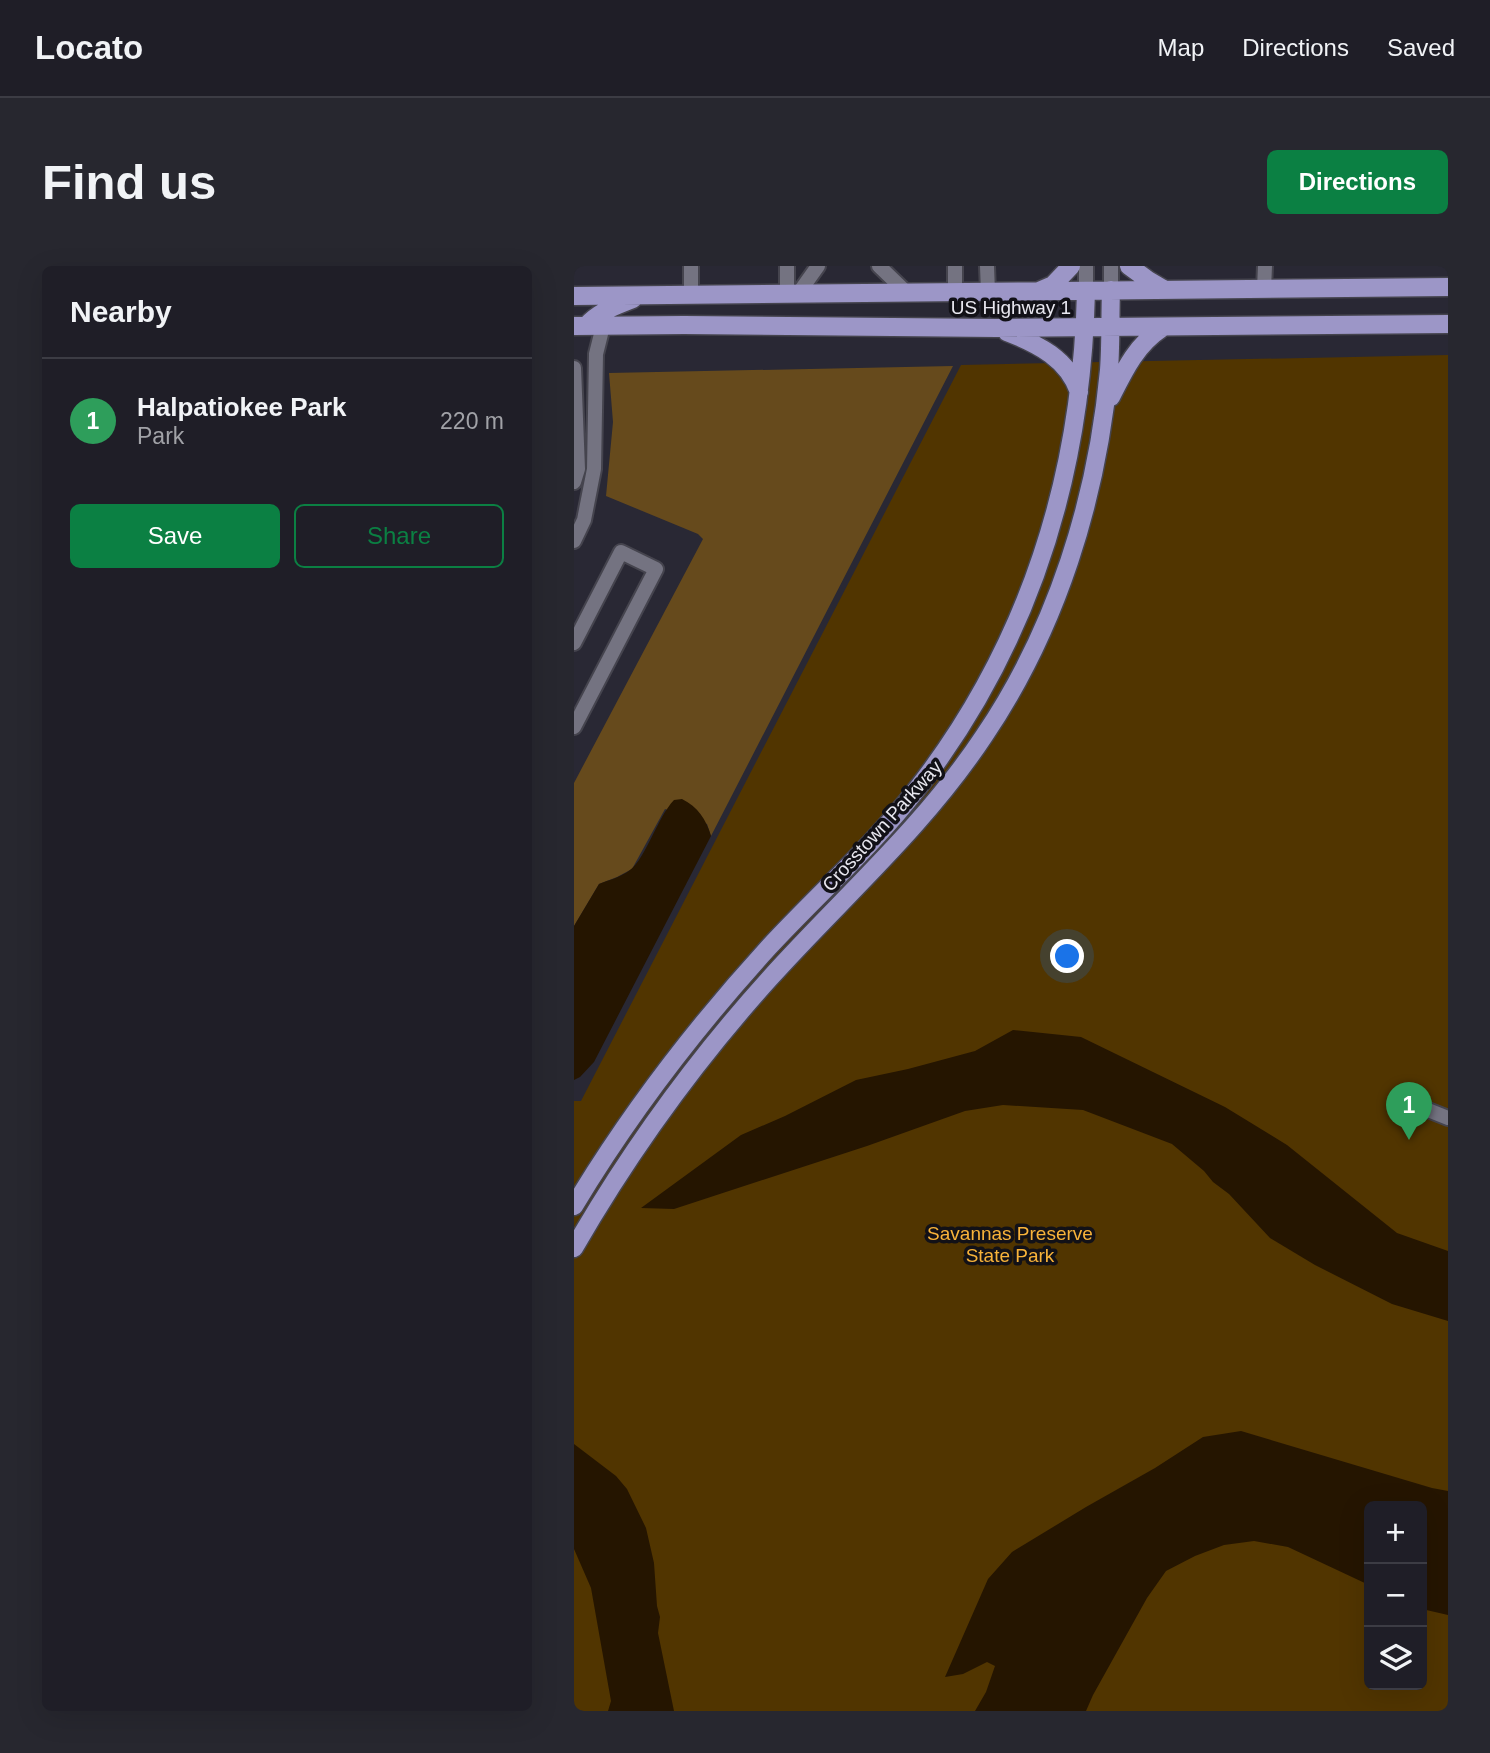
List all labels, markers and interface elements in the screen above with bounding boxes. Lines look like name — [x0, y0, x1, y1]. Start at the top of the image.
text: Locato — [35, 29, 143, 66]
text: Map — [1158, 34, 1204, 61]
text: Directions — [1242, 34, 1349, 61]
text: Saved — [1387, 34, 1455, 61]
button: Directions — [1267, 150, 1448, 214]
text: Find us — [42, 155, 216, 209]
text: Nearby — [70, 295, 172, 328]
street label: US Highway 1 — [951, 297, 1071, 318]
text: Halpatiokee Park — [137, 392, 347, 422]
text: 1 — [87, 408, 99, 434]
text: 220 m — [440, 408, 504, 434]
text: Park — [137, 423, 184, 449]
button: Save — [70, 504, 280, 568]
button: Share — [294, 504, 504, 568]
street label: Crosstown Parkway — [818, 756, 946, 895]
your location — [1050, 939, 1084, 973]
pin: 1 — [1386, 1082, 1432, 1140]
park label: Savannas Preserve State Park — [927, 1223, 1093, 1266]
map controls — [1364, 1501, 1427, 1690]
button: + — [1364, 1501, 1427, 1564]
button: − — [1364, 1564, 1427, 1627]
button: layers — [1364, 1627, 1427, 1690]

